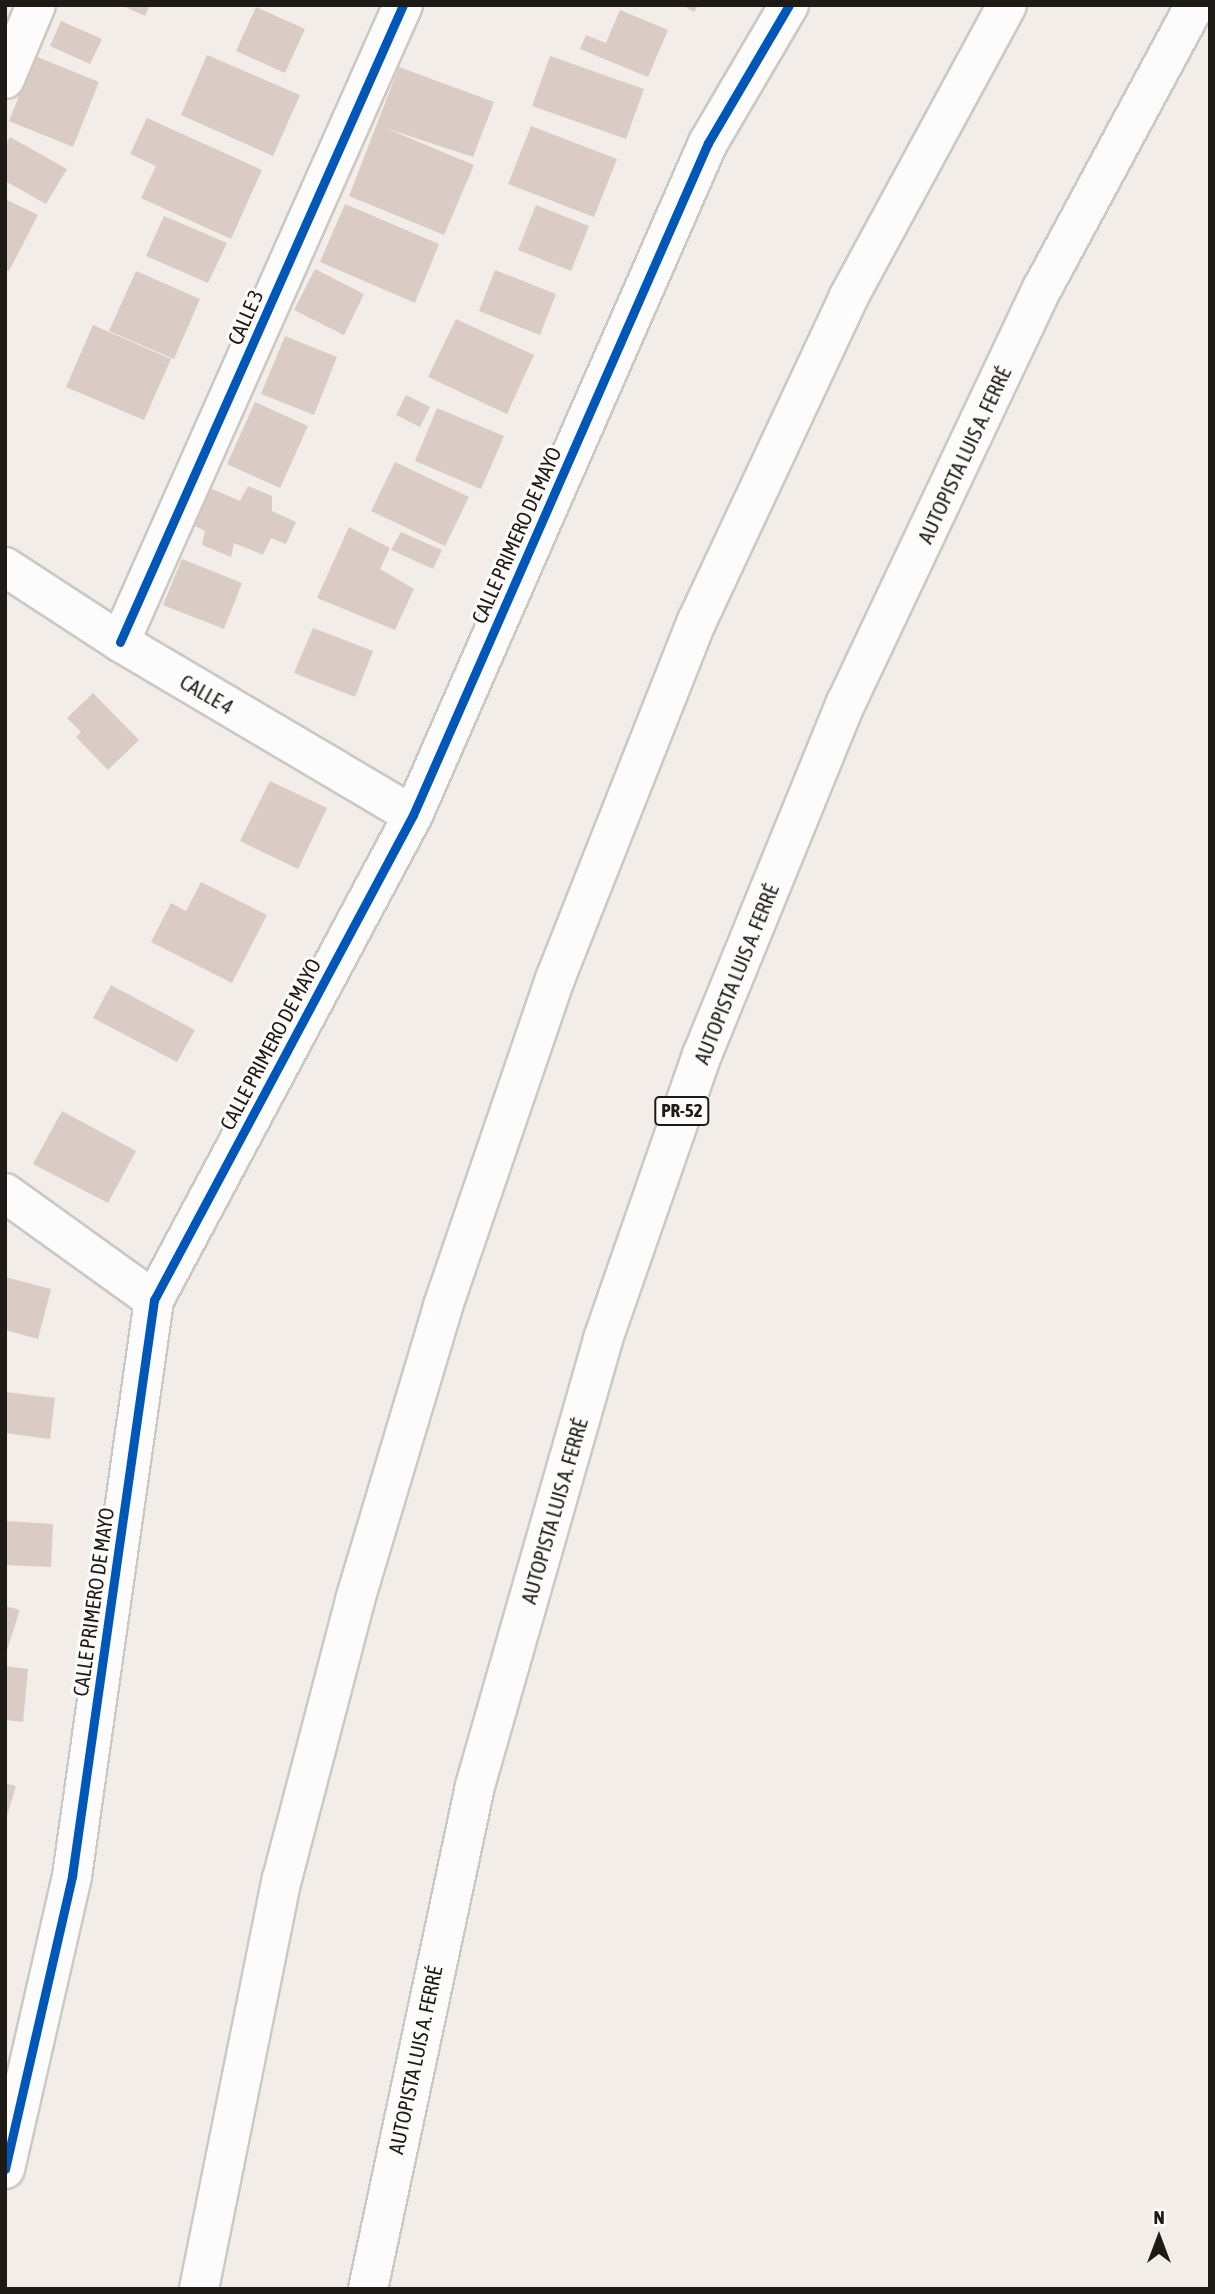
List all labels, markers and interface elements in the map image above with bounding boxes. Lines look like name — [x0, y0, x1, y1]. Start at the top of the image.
street label: CALLE 3 — [222, 286, 268, 348]
street label: AUTOPISTA LUIS A. FERRÉ — [912, 363, 1016, 547]
street label: CALLE PRIMERO DE MAYO — [466, 443, 566, 627]
street label: CALLE 4 — [176, 669, 238, 719]
street label: AUTOPISTA LUIS A. FERRÉ — [688, 880, 784, 1068]
street label: CALLE PRIMERO DE MAYO — [214, 954, 326, 1134]
road number: PR-52 — [654, 1096, 710, 1126]
street label: AUTOPISTA LUIS A. FERRÉ — [515, 1415, 593, 1607]
street label: CALLE PRIMERO DE MAYO — [67, 1506, 119, 1698]
street label: AUTOPISTA LUIS A. FERRÉ — [383, 1964, 447, 2156]
north arrow — [1124, 2203, 1194, 2273]
text: N — [1153, 2206, 1165, 2228]

